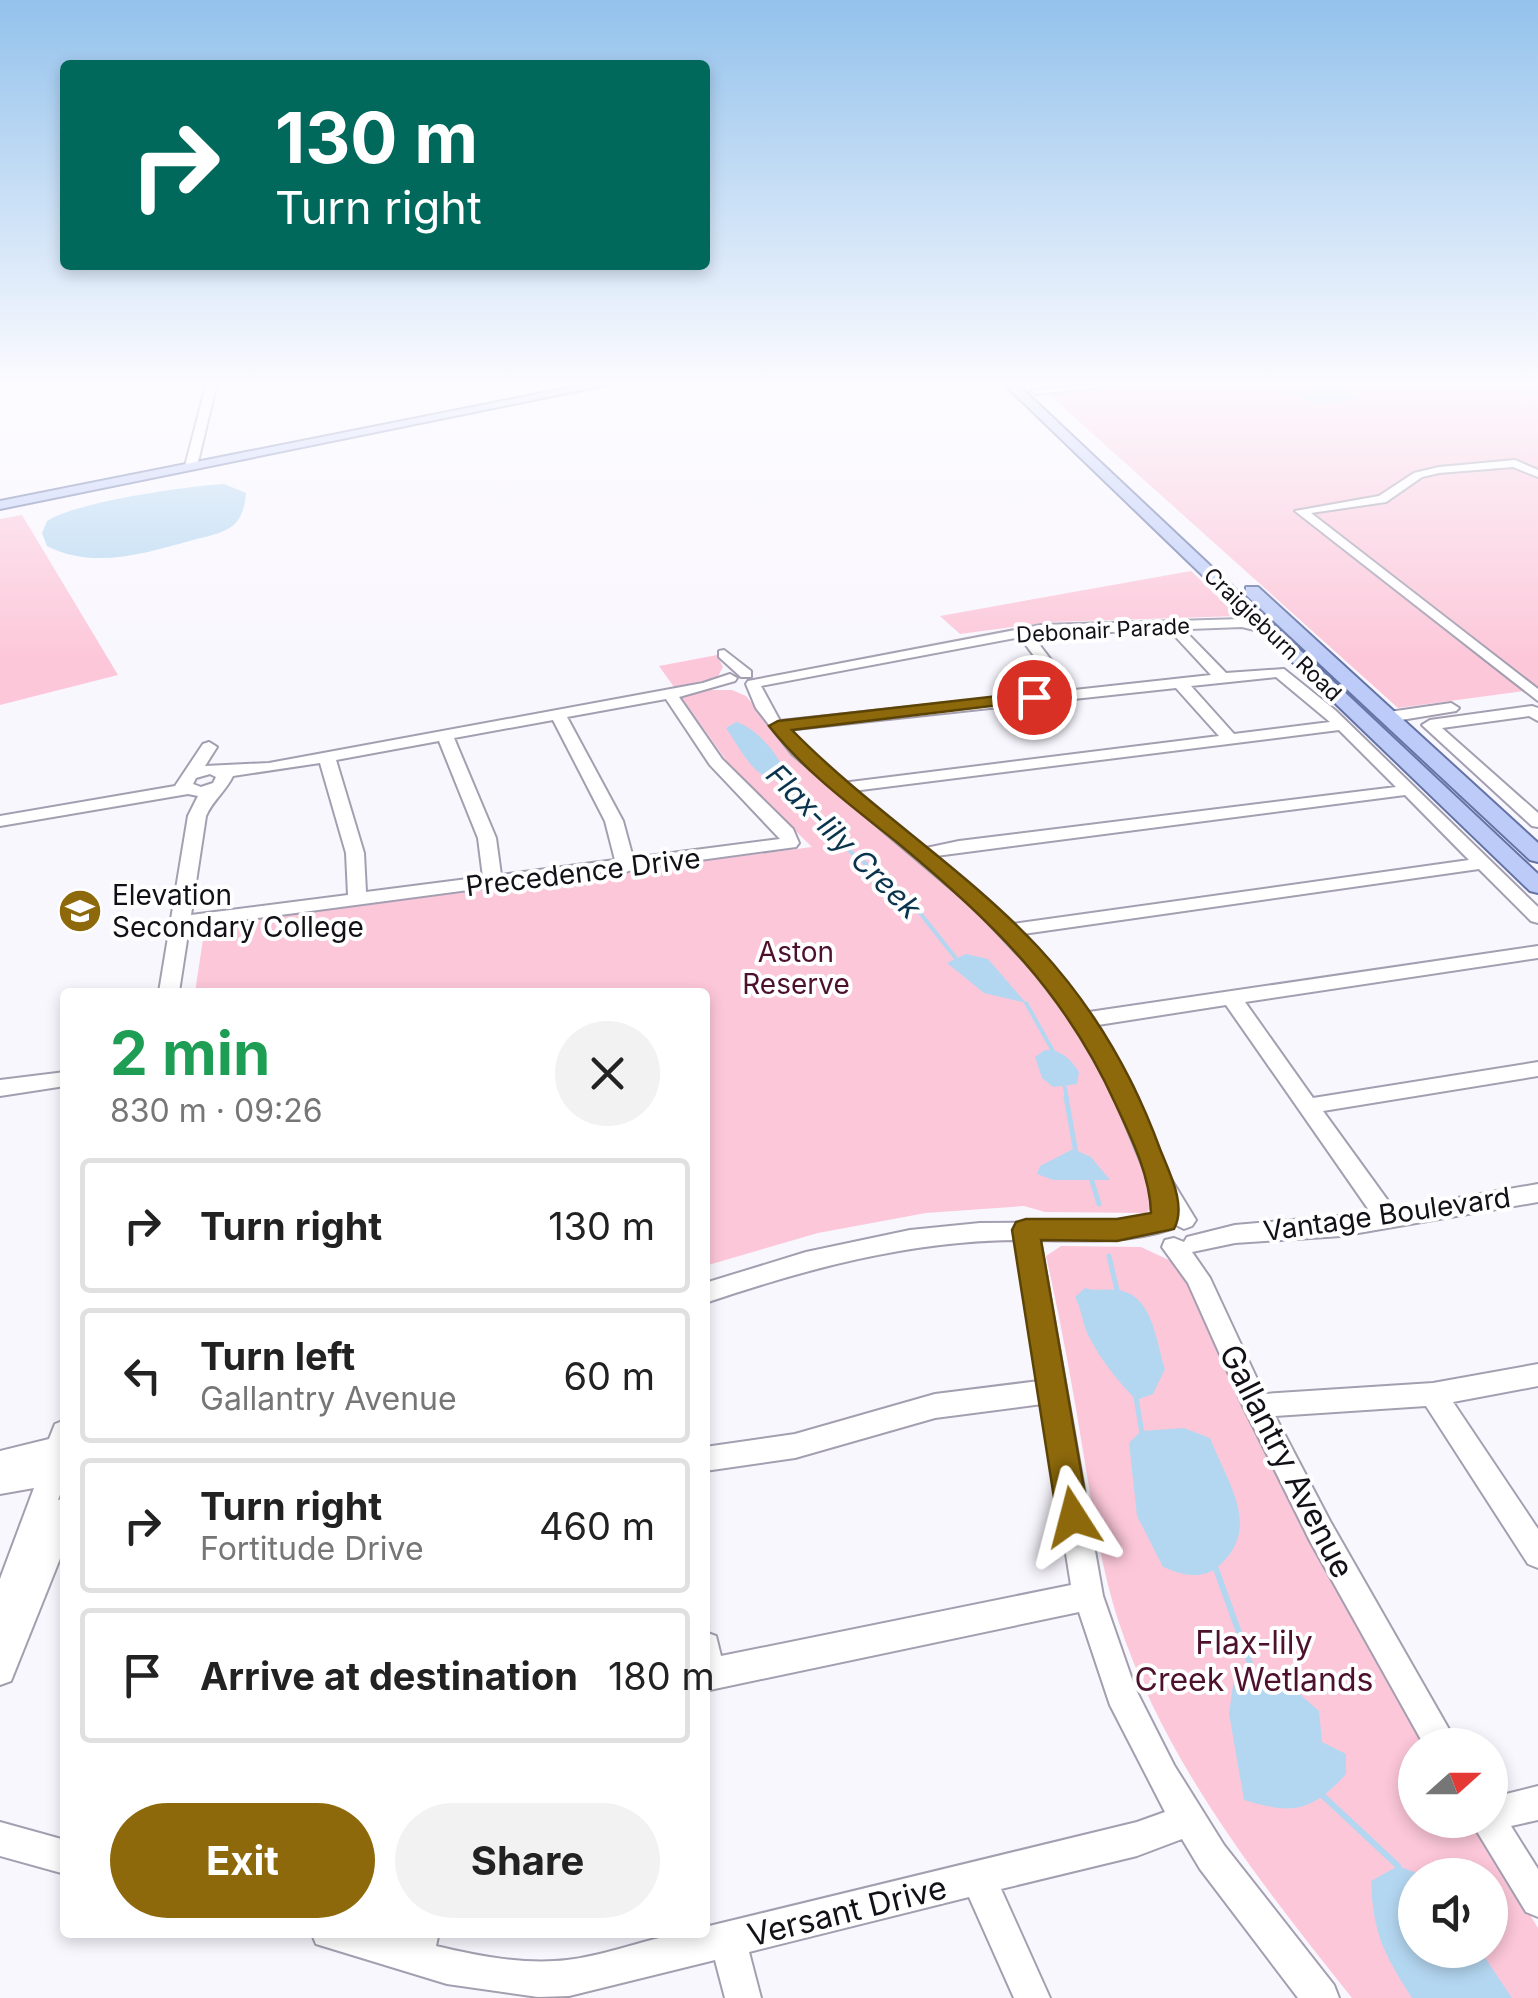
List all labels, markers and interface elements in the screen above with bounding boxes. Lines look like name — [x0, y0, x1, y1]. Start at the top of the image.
text: 130 m — [275, 95, 478, 180]
icon: right — [110, 100, 240, 230]
text: Turn right — [275, 180, 482, 235]
street label: Craigieburn Road — [1199, 562, 1347, 706]
street label: Debonair Parade — [1016, 612, 1190, 648]
pin — [992, 655, 1077, 740]
icon: arrive — [1007, 670, 1062, 725]
water label: Flax-lily Creek — [759, 756, 929, 926]
street label: Precedence Drive — [464, 841, 702, 903]
place label: Elevation Secondary College — [112, 878, 364, 944]
school or university icon: Elevation Secondary College — [57, 888, 103, 934]
park label: Aston Reserve — [742, 935, 850, 1001]
text: 2 min — [110, 1017, 270, 1089]
button: close — [555, 1021, 660, 1126]
text: 830 m · 09:26 — [110, 1091, 323, 1130]
street label: Vantage Boulevard — [1261, 1180, 1513, 1248]
icon: right — [115, 1198, 170, 1253]
text: Turn right — [200, 1203, 382, 1249]
text: 130 m — [548, 1203, 655, 1249]
text: Turn left — [200, 1333, 355, 1379]
street label: Gallantry Avenue — [1211, 1338, 1363, 1584]
icon: left — [115, 1348, 170, 1403]
text: 60 m — [563, 1353, 655, 1399]
text: Gallantry Avenue — [200, 1379, 457, 1418]
position arrow — [1021, 1465, 1125, 1569]
text: Turn right — [200, 1483, 382, 1529]
icon: right — [115, 1498, 170, 1553]
text: 460 m — [539, 1503, 655, 1549]
text: Fortitude Drive — [200, 1529, 424, 1568]
park label: Flax-lily Creek Wetlands — [1135, 1623, 1373, 1699]
icon: arrive — [115, 1648, 170, 1703]
text: Arrive at destination — [200, 1653, 578, 1699]
text: 180 m — [608, 1653, 715, 1699]
north arrow — [1398, 1728, 1508, 1838]
map controls — [1398, 1728, 1508, 1968]
button: Exit — [110, 1803, 375, 1918]
button: Share — [395, 1803, 660, 1918]
button: sound — [1398, 1858, 1508, 1968]
street label: Versant Drive — [743, 1867, 951, 1955]

